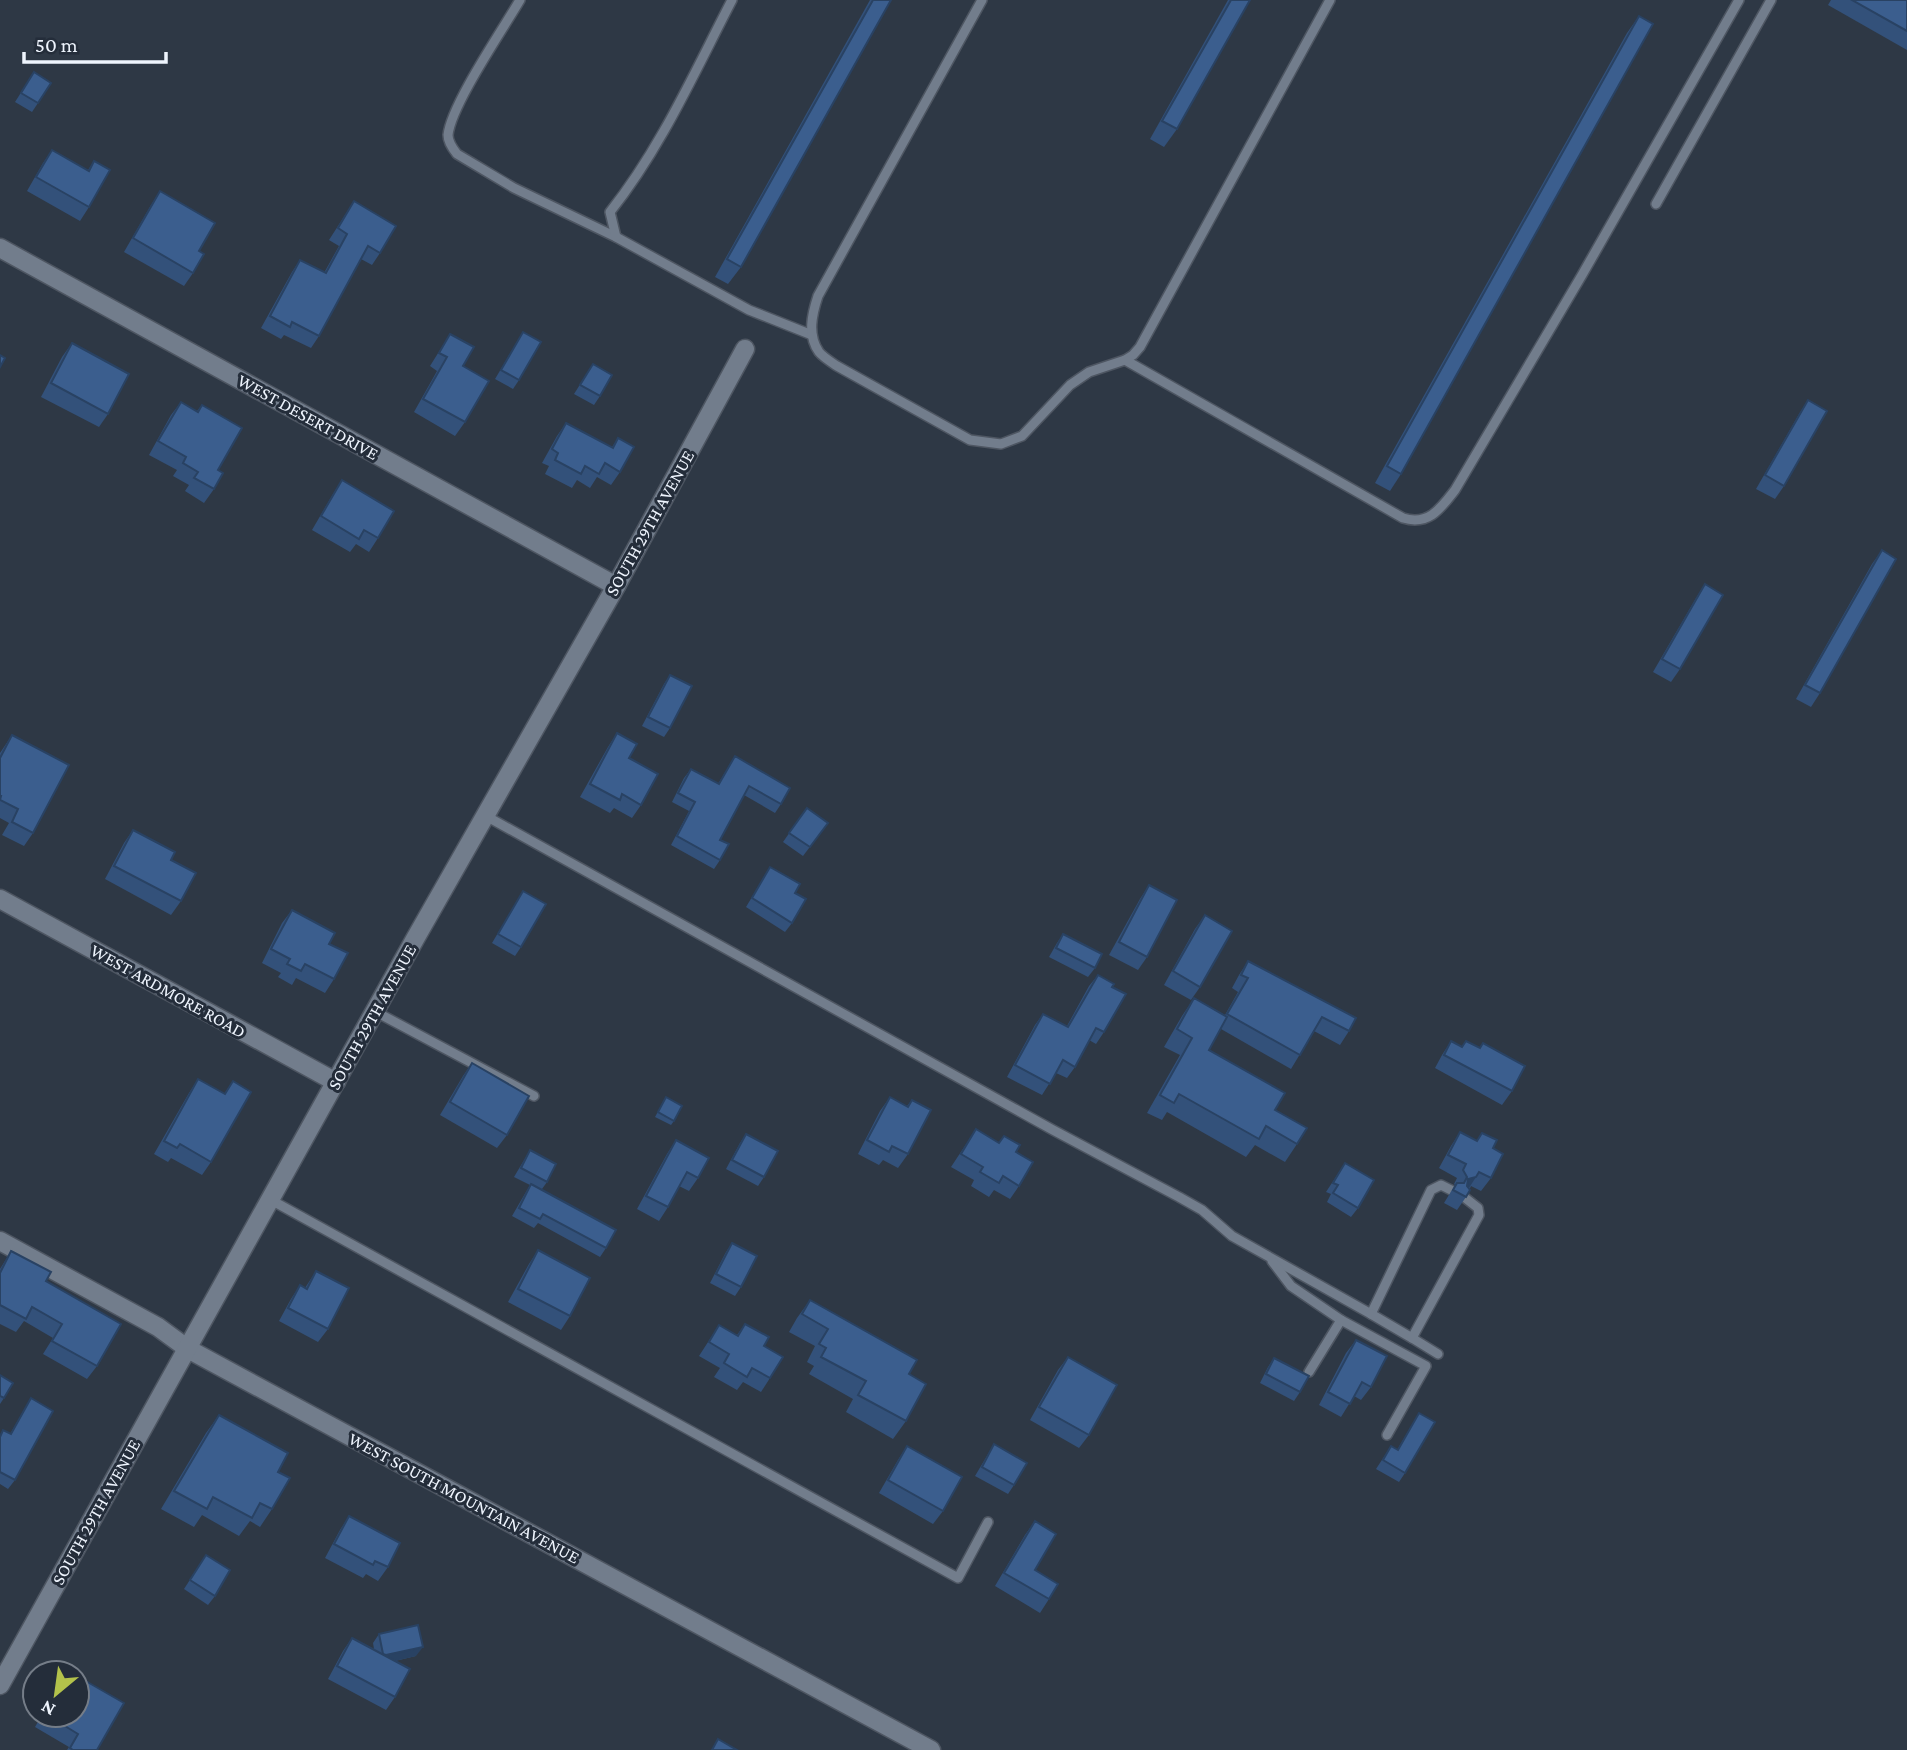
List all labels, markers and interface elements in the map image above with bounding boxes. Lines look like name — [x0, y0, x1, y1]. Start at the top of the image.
scale bar — [24, 21, 166, 65]
text: 50 m — [35, 33, 78, 57]
street label: WEST DESERT DRIVE — [234, 370, 382, 464]
street label: SOUTH 29TH AVENUE — [602, 447, 698, 599]
street label: WEST ARDMORE ROAD — [87, 940, 249, 1042]
street label: SOUTH 29TH AVENUE — [324, 941, 420, 1093]
street label: WEST SOUTH MOUNTAIN AVENUE — [345, 1428, 583, 1568]
street label: SOUTH 29TH AVENUE — [48, 1436, 144, 1588]
north arrow — [21, 1659, 91, 1729]
text: N — [37, 1696, 59, 1721]

